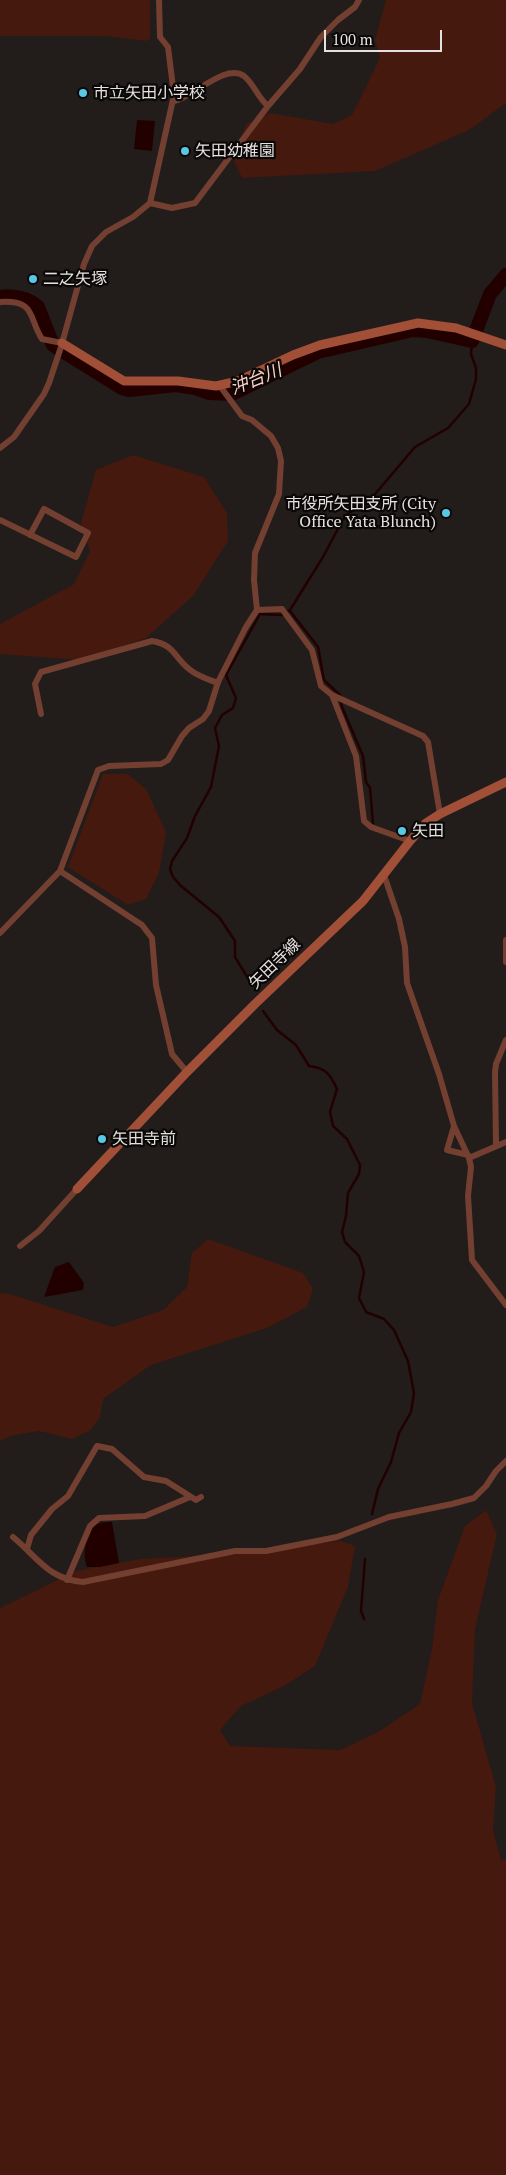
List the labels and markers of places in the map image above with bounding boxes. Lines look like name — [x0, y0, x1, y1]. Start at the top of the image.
place label: 市立矢田小学校 — [93, 83, 205, 103]
marker: 市立矢田小学校 — [77, 87, 89, 99]
place label: 矢田幼稚園 — [195, 141, 275, 161]
marker: 矢田幼稚園 — [179, 145, 191, 157]
place label: 二之矢塚 — [43, 269, 107, 289]
marker: 二之矢塚 — [27, 273, 39, 285]
place label: 市役所矢田支所 (City Office Yata Blunch) — [286, 494, 436, 532]
marker: 市役所矢田支所 (City Office Yata Blunch) — [440, 507, 452, 519]
place label: 矢田 — [412, 821, 444, 841]
marker: 矢田 — [396, 825, 408, 837]
place label: 矢田寺前 — [112, 1129, 176, 1149]
marker: 矢田寺前 — [96, 1133, 108, 1145]

